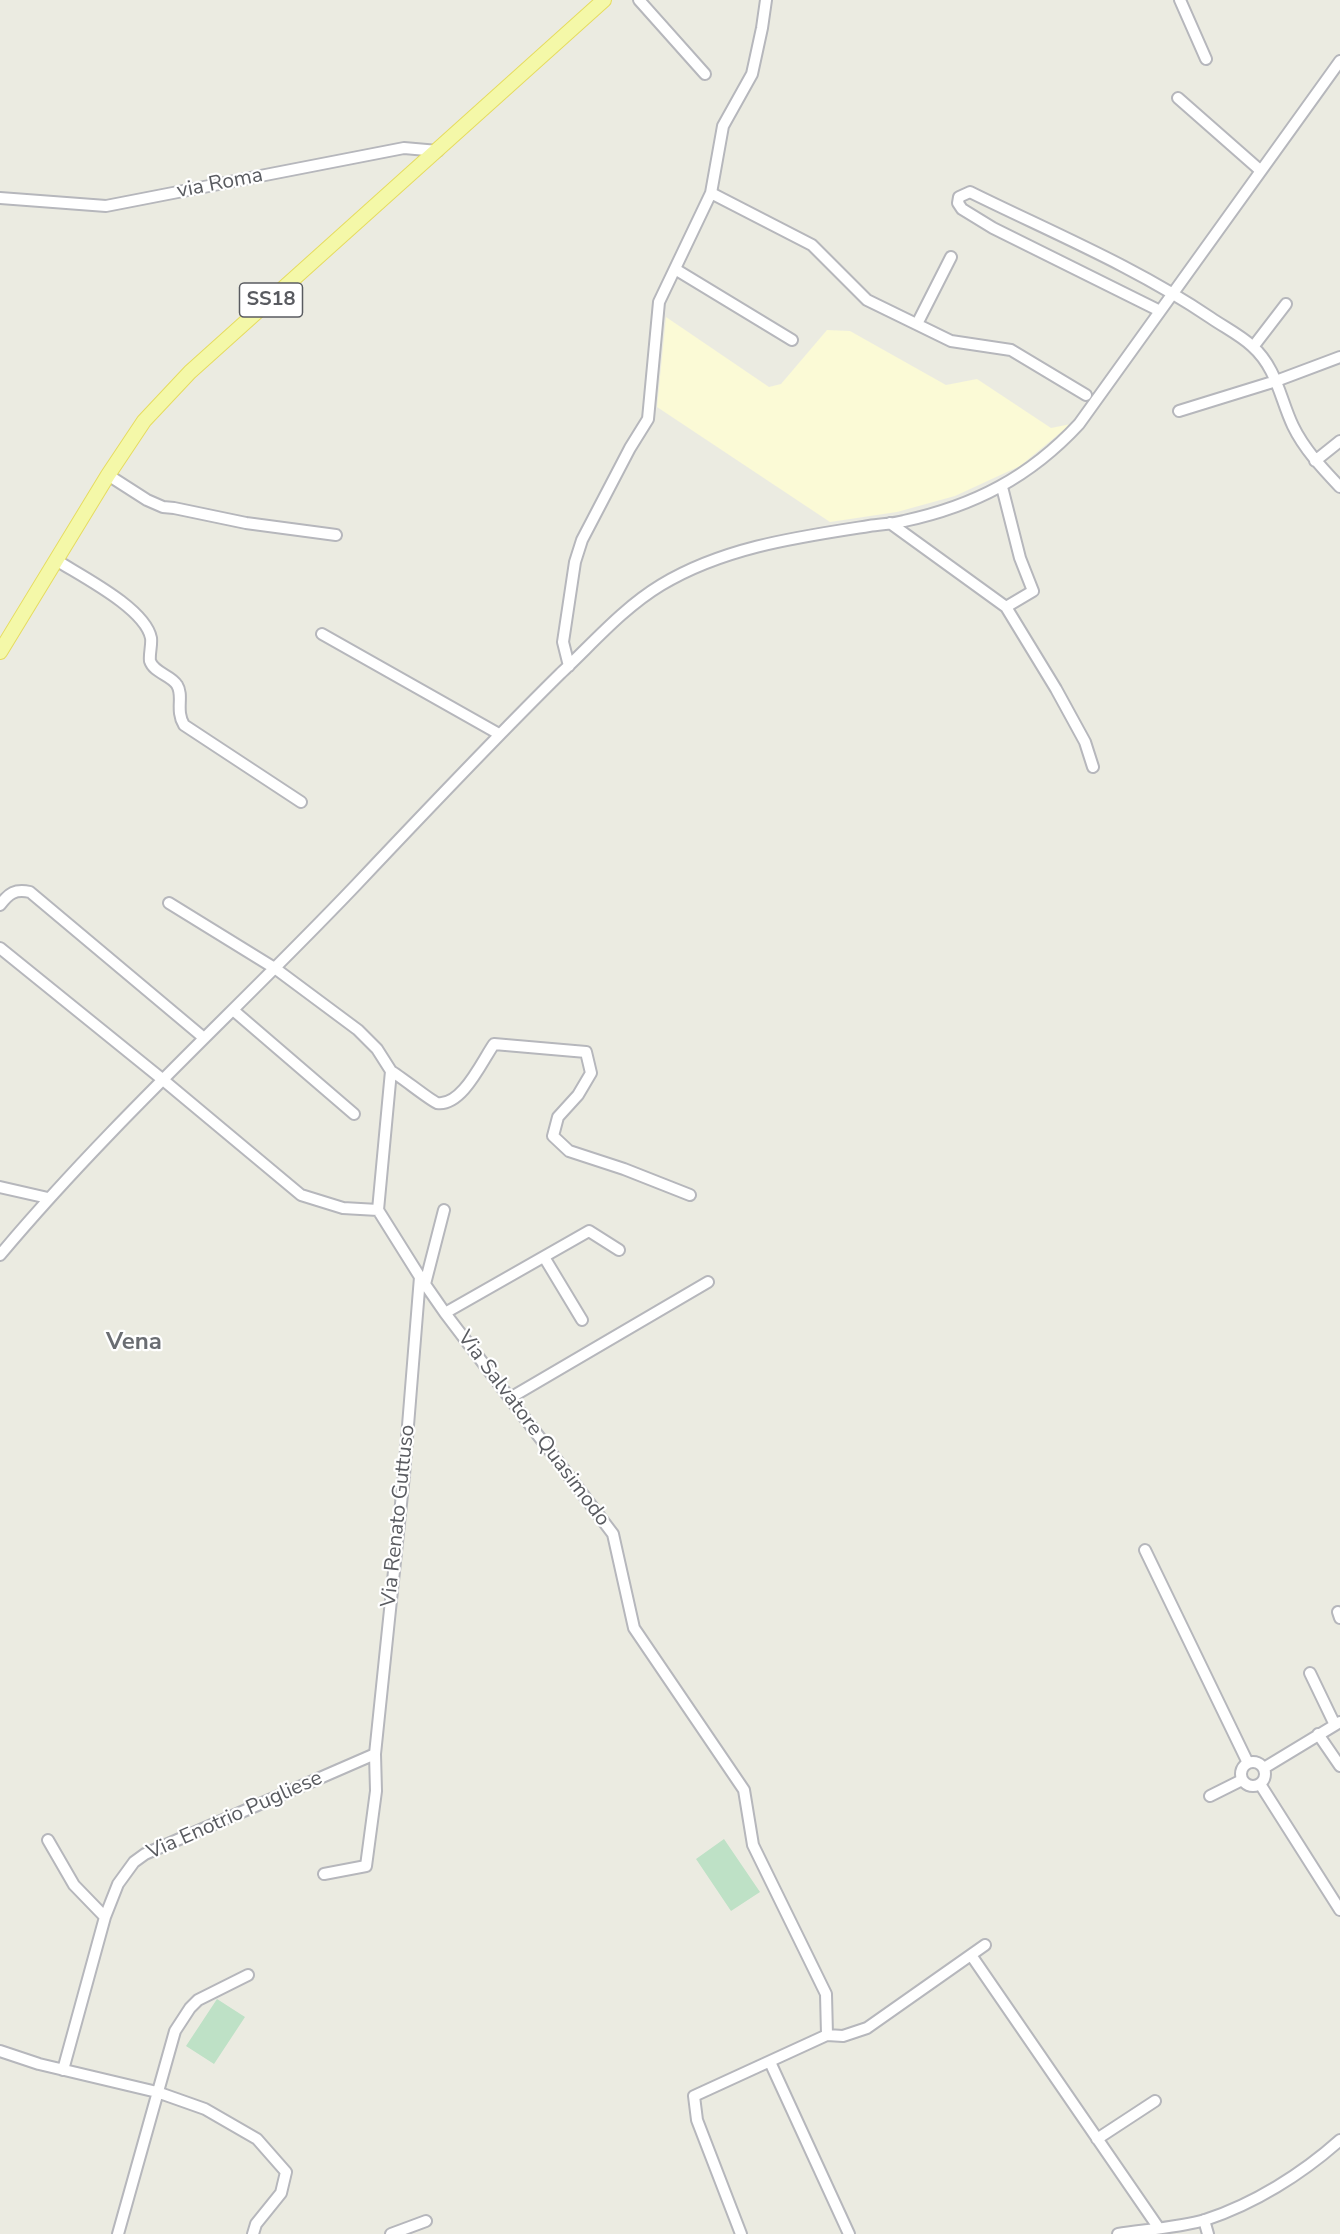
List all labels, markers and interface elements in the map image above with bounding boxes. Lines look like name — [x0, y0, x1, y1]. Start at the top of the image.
street label: via Roma — [175, 163, 265, 205]
road number: SS18 — [240, 283, 302, 317]
street label: Via Salvatore Quasimodo — [451, 1326, 615, 1532]
district label: Vena — [106, 1329, 162, 1357]
street label: Via Renato Guttuso — [377, 1424, 421, 1608]
street label: Via Enotrio Pugliese — [143, 1766, 327, 1866]

